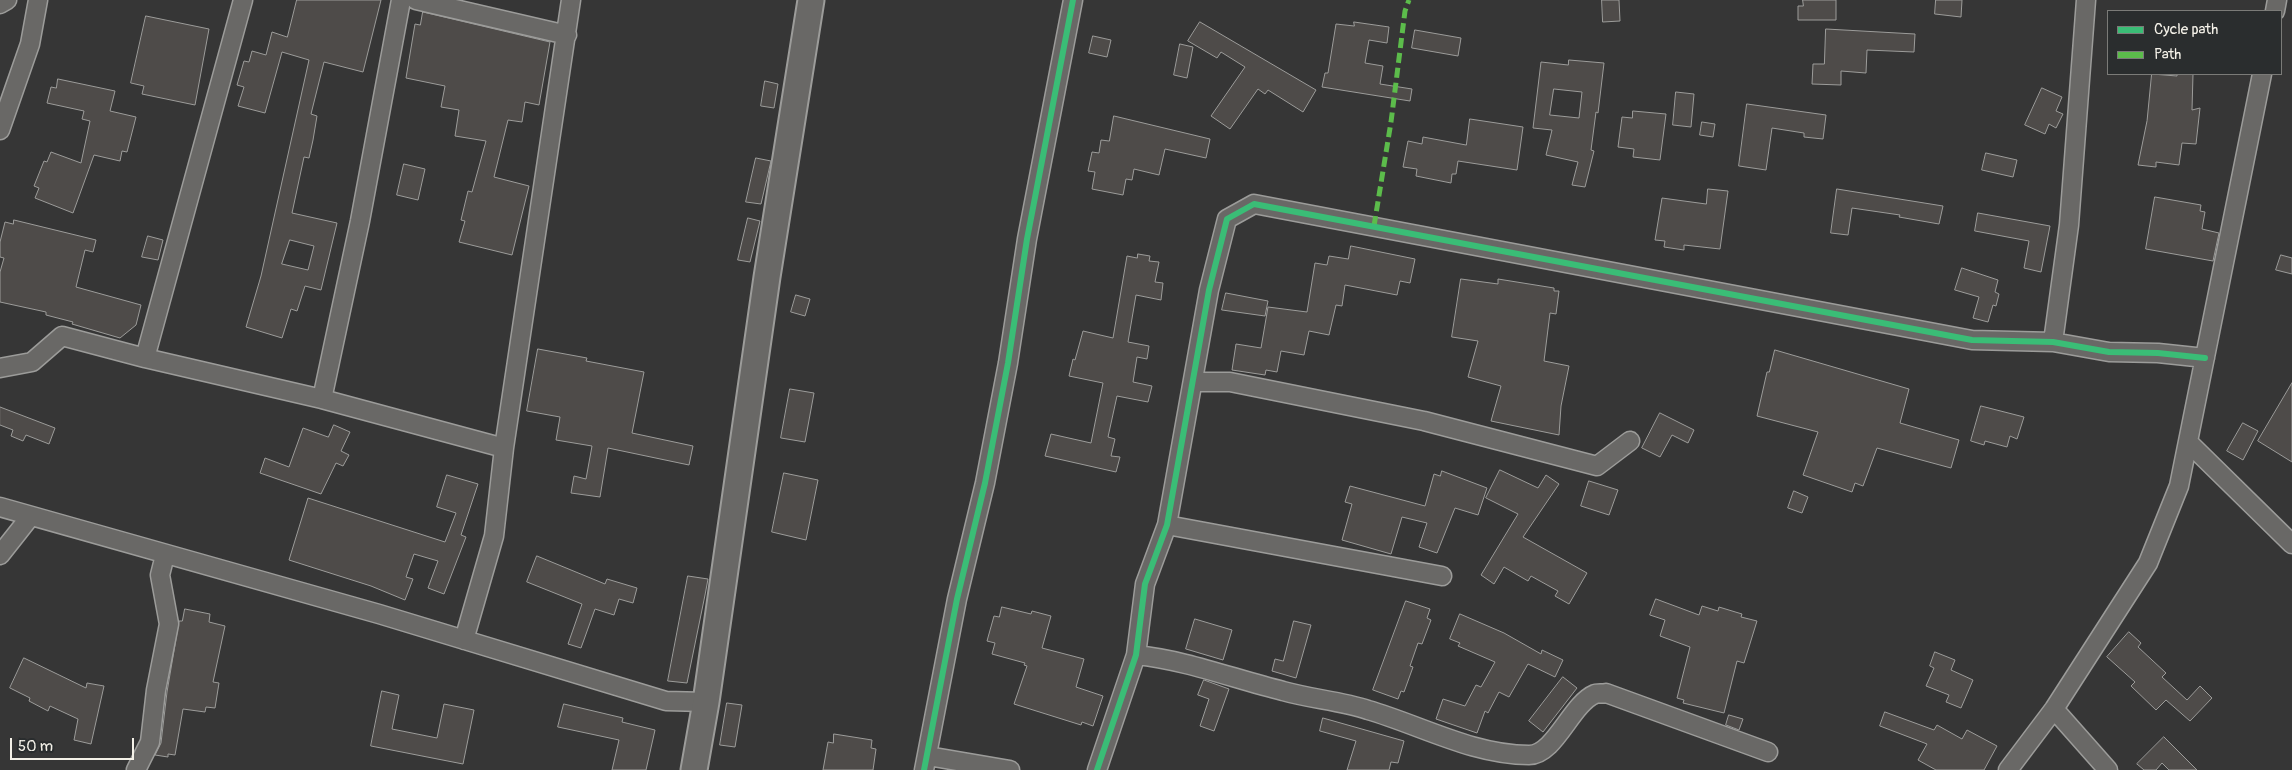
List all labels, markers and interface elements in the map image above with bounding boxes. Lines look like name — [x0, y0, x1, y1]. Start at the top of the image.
legend — [2107, 10, 2282, 75]
text: Cycle path — [2154, 20, 2218, 39]
text: Path — [2154, 45, 2181, 64]
scale bar — [12, 728, 136, 760]
text: 50 m — [18, 737, 53, 756]

